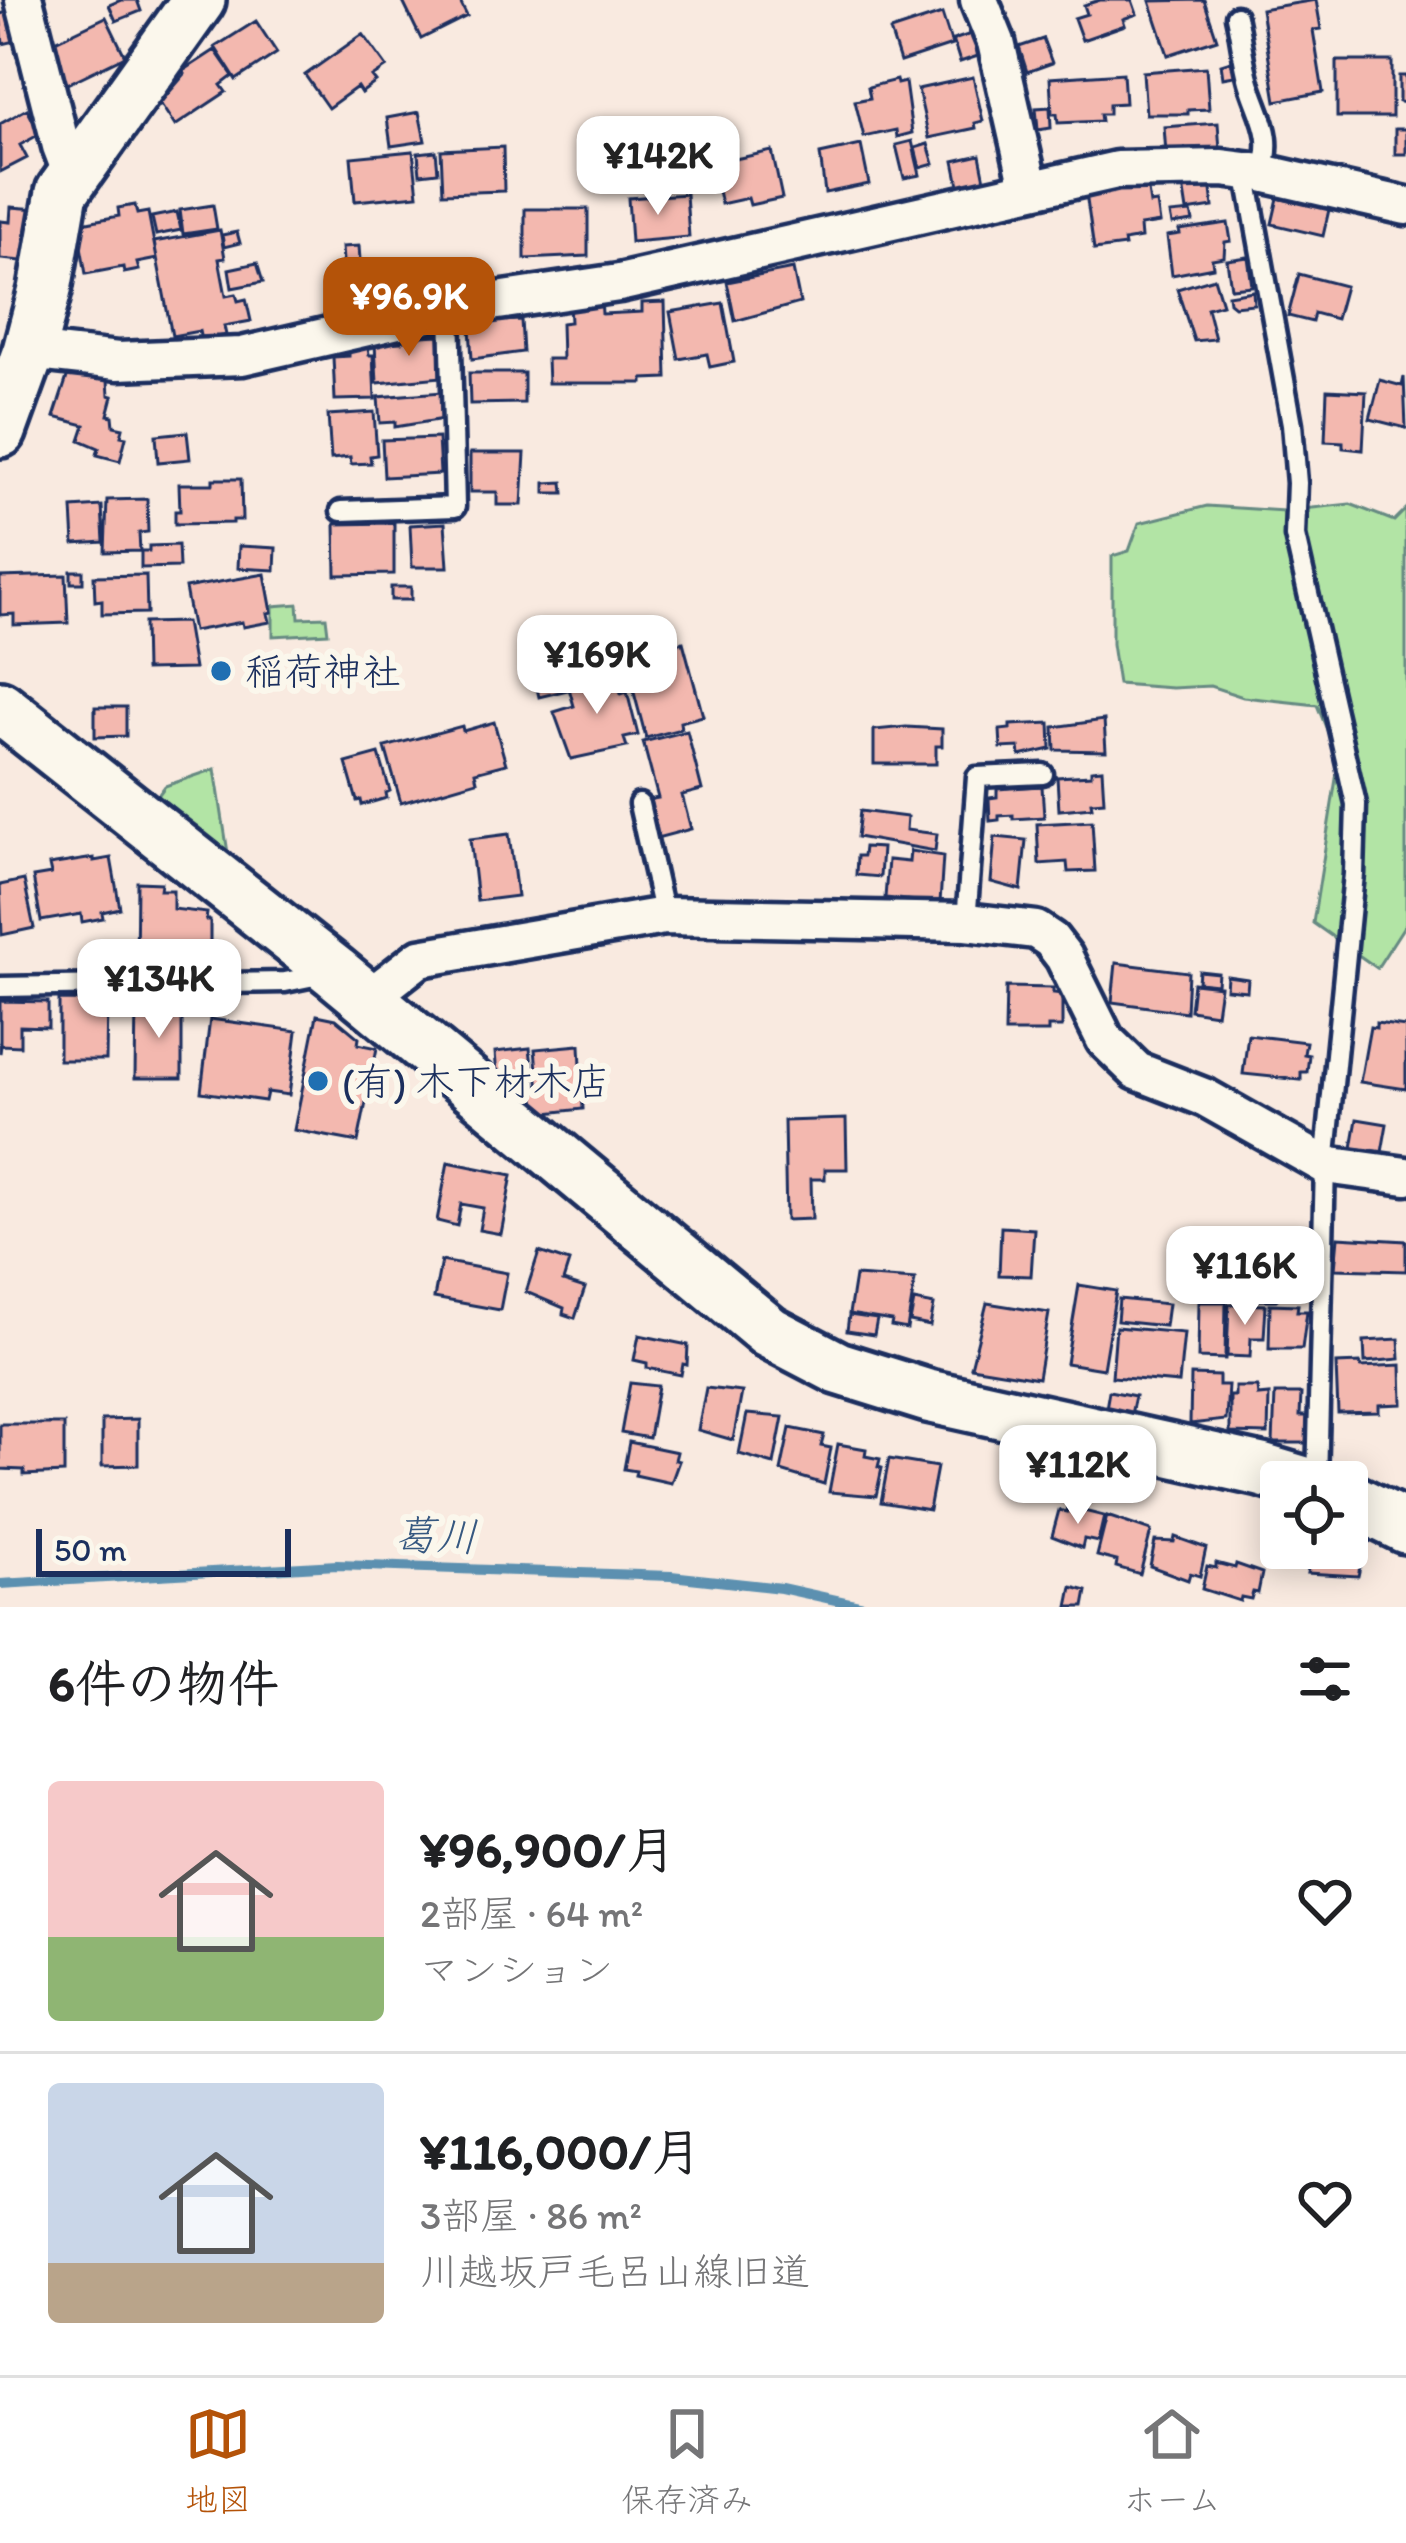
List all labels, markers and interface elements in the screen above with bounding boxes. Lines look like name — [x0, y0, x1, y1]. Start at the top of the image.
pin: ¥142K — [574, 116, 742, 218]
text: ¥142K — [604, 131, 712, 178]
pin: ¥96.9K — [311, 257, 507, 359]
text: ¥96.9K — [350, 272, 468, 319]
pin: ¥169K — [513, 615, 681, 717]
text: ¥169K — [544, 630, 650, 677]
place label: 稲荷神社 — [245, 648, 401, 695]
marker: 稲荷神社 — [208, 658, 234, 684]
pin: ¥134K — [75, 939, 243, 1041]
text: ¥134K — [104, 954, 214, 1001]
place label: (有) 木下材木店 — [342, 1058, 610, 1105]
marker: (有) 木下材木店 — [305, 1068, 331, 1094]
pin: ¥116K — [1161, 1226, 1329, 1328]
text: ¥116K — [1193, 1241, 1297, 1288]
pin: ¥112K — [994, 1425, 1162, 1527]
text: ¥112K — [1026, 1440, 1130, 1487]
map controls — [1260, 1461, 1368, 1569]
button: locate — [1260, 1461, 1368, 1569]
water label: 葛川 — [393, 1509, 479, 1562]
scale bar — [36, 1523, 291, 1576]
text: 50 m — [54, 1530, 127, 1569]
icon: filters — [1292, 1646, 1358, 1712]
text: 6件の物件 — [48, 1653, 279, 1714]
text: ¥96,900/月 — [420, 1819, 676, 1880]
icon: home — [144, 1829, 288, 1973]
icon: heart — [1292, 1868, 1358, 1934]
text: 2部屋 · 64 m² — [420, 1890, 643, 1937]
text: マンション — [420, 1946, 613, 1993]
text: ¥116,000/月 — [420, 2121, 702, 2182]
icon: home — [144, 2131, 288, 2275]
icon: heart — [1292, 2170, 1358, 2236]
text: 3部屋 · 86 m² — [420, 2192, 642, 2239]
text: 川越坂戸毛呂山線旧道 — [420, 2248, 810, 2295]
tab: 地図 — [185, 2401, 251, 2521]
tab: 保存済み — [621, 2401, 753, 2521]
tab: ホーム — [1123, 2401, 1221, 2521]

